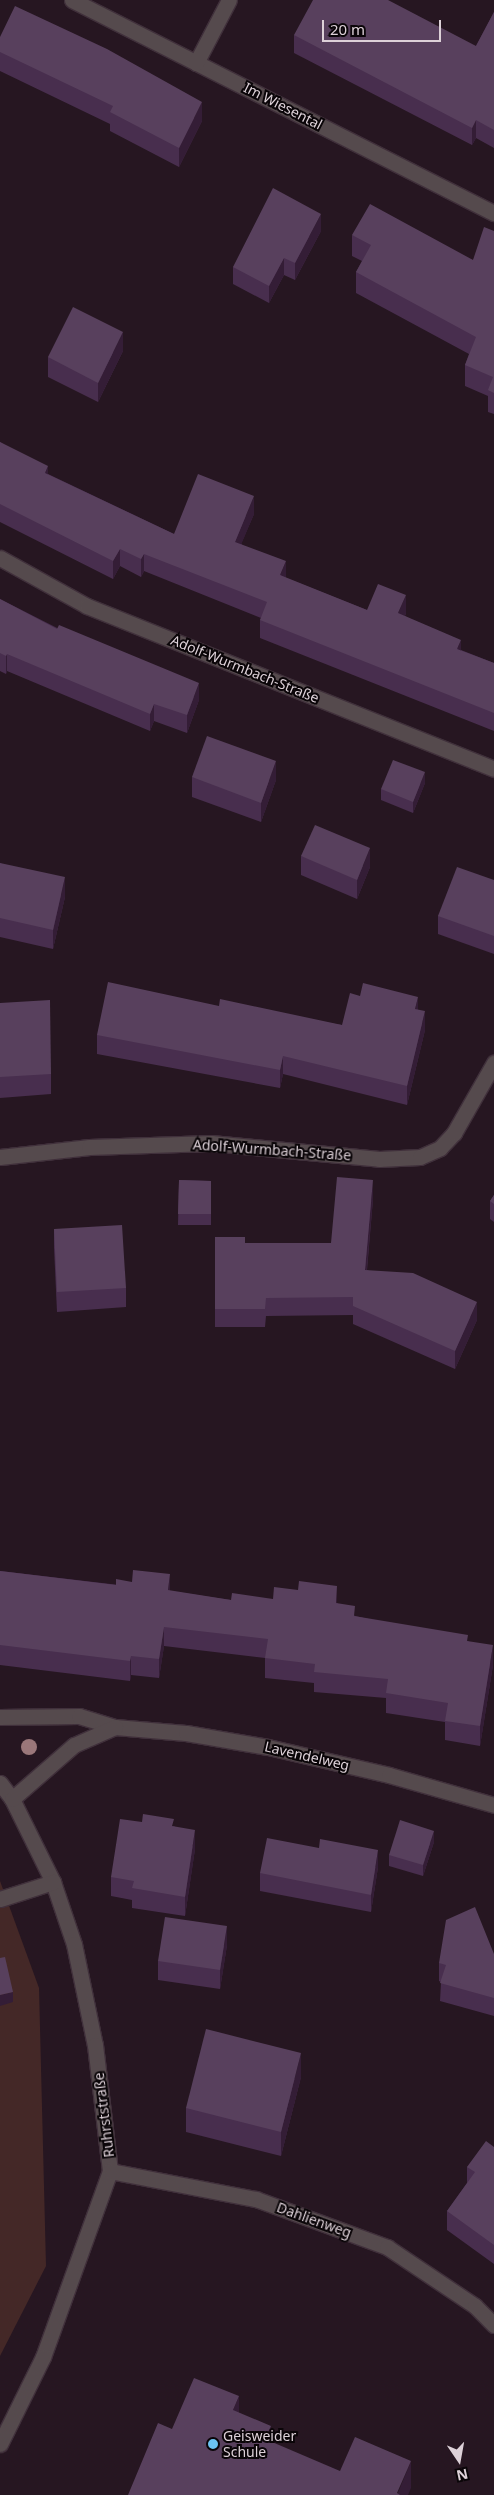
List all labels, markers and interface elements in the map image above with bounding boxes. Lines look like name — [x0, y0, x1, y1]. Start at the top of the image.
scale bar — [324, 10, 443, 42]
text: 20 m — [330, 19, 365, 39]
street label: Im Wiesental — [241, 79, 325, 133]
street label: Adolf-Wurmbach-Straße — [168, 632, 322, 706]
street label: Adolf-Wurmbach-Straße — [192, 1136, 352, 1164]
street label: Lavendelweg — [263, 1738, 351, 1774]
street label: Ruhrststraße — [90, 2072, 118, 2158]
street label: Dahlienweg — [274, 2199, 354, 2241]
place label: Geisweider Schule — [223, 2428, 296, 2460]
north arrow — [434, 2435, 484, 2485]
marker: Geisweider Schule — [207, 2438, 219, 2450]
text: N — [455, 2465, 470, 2486]

